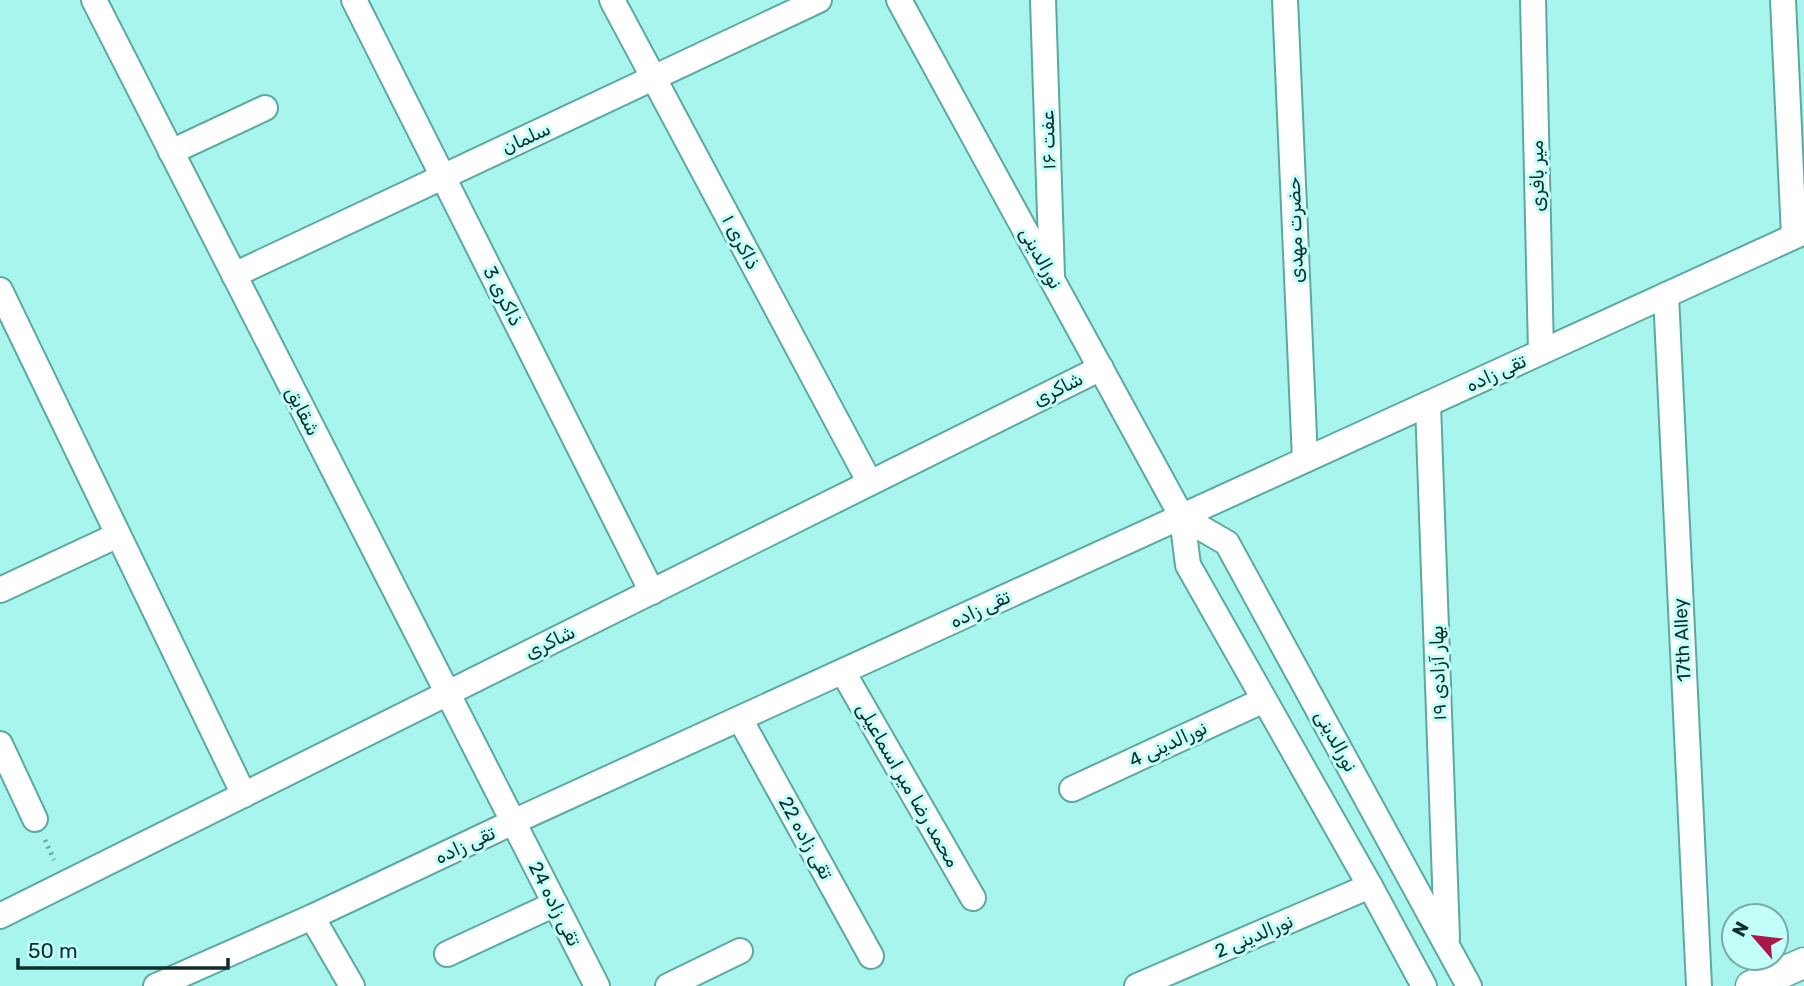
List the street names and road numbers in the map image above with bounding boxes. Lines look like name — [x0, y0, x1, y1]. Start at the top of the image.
street label: عفت ۱۶ — [1035, 110, 1061, 170]
street label: سلمان — [498, 117, 554, 159]
street label: میر بافری — [1525, 140, 1549, 212]
street label: حضرت مهدی — [1282, 176, 1308, 284]
street label: ذاکری ۱ — [717, 211, 765, 273]
street label: نورالدینی — [1015, 223, 1067, 293]
street label: ذاکری 3 — [478, 262, 528, 330]
street label: تقی زاده — [1462, 349, 1530, 397]
street label: شاکری — [1029, 367, 1087, 411]
street label: شقایق — [281, 382, 325, 440]
street label: تقی زاده — [946, 585, 1014, 633]
street label: 17th Alley — [1668, 598, 1696, 682]
street label: شاکری — [521, 620, 579, 664]
street label: بهار آزادی ۱۹ — [1425, 625, 1451, 721]
street label: محمد رضا میر اسماعیلی — [851, 699, 965, 871]
street label: نورالدینی — [1310, 706, 1362, 776]
street label: نورالدینی 4 — [1125, 716, 1211, 772]
street label: تقی زاده 22 — [774, 793, 838, 883]
street label: تقی زاده — [431, 821, 499, 869]
street label: تقی زاده 24 — [524, 858, 586, 950]
street label: نورالدینی 2 — [1211, 909, 1297, 963]

